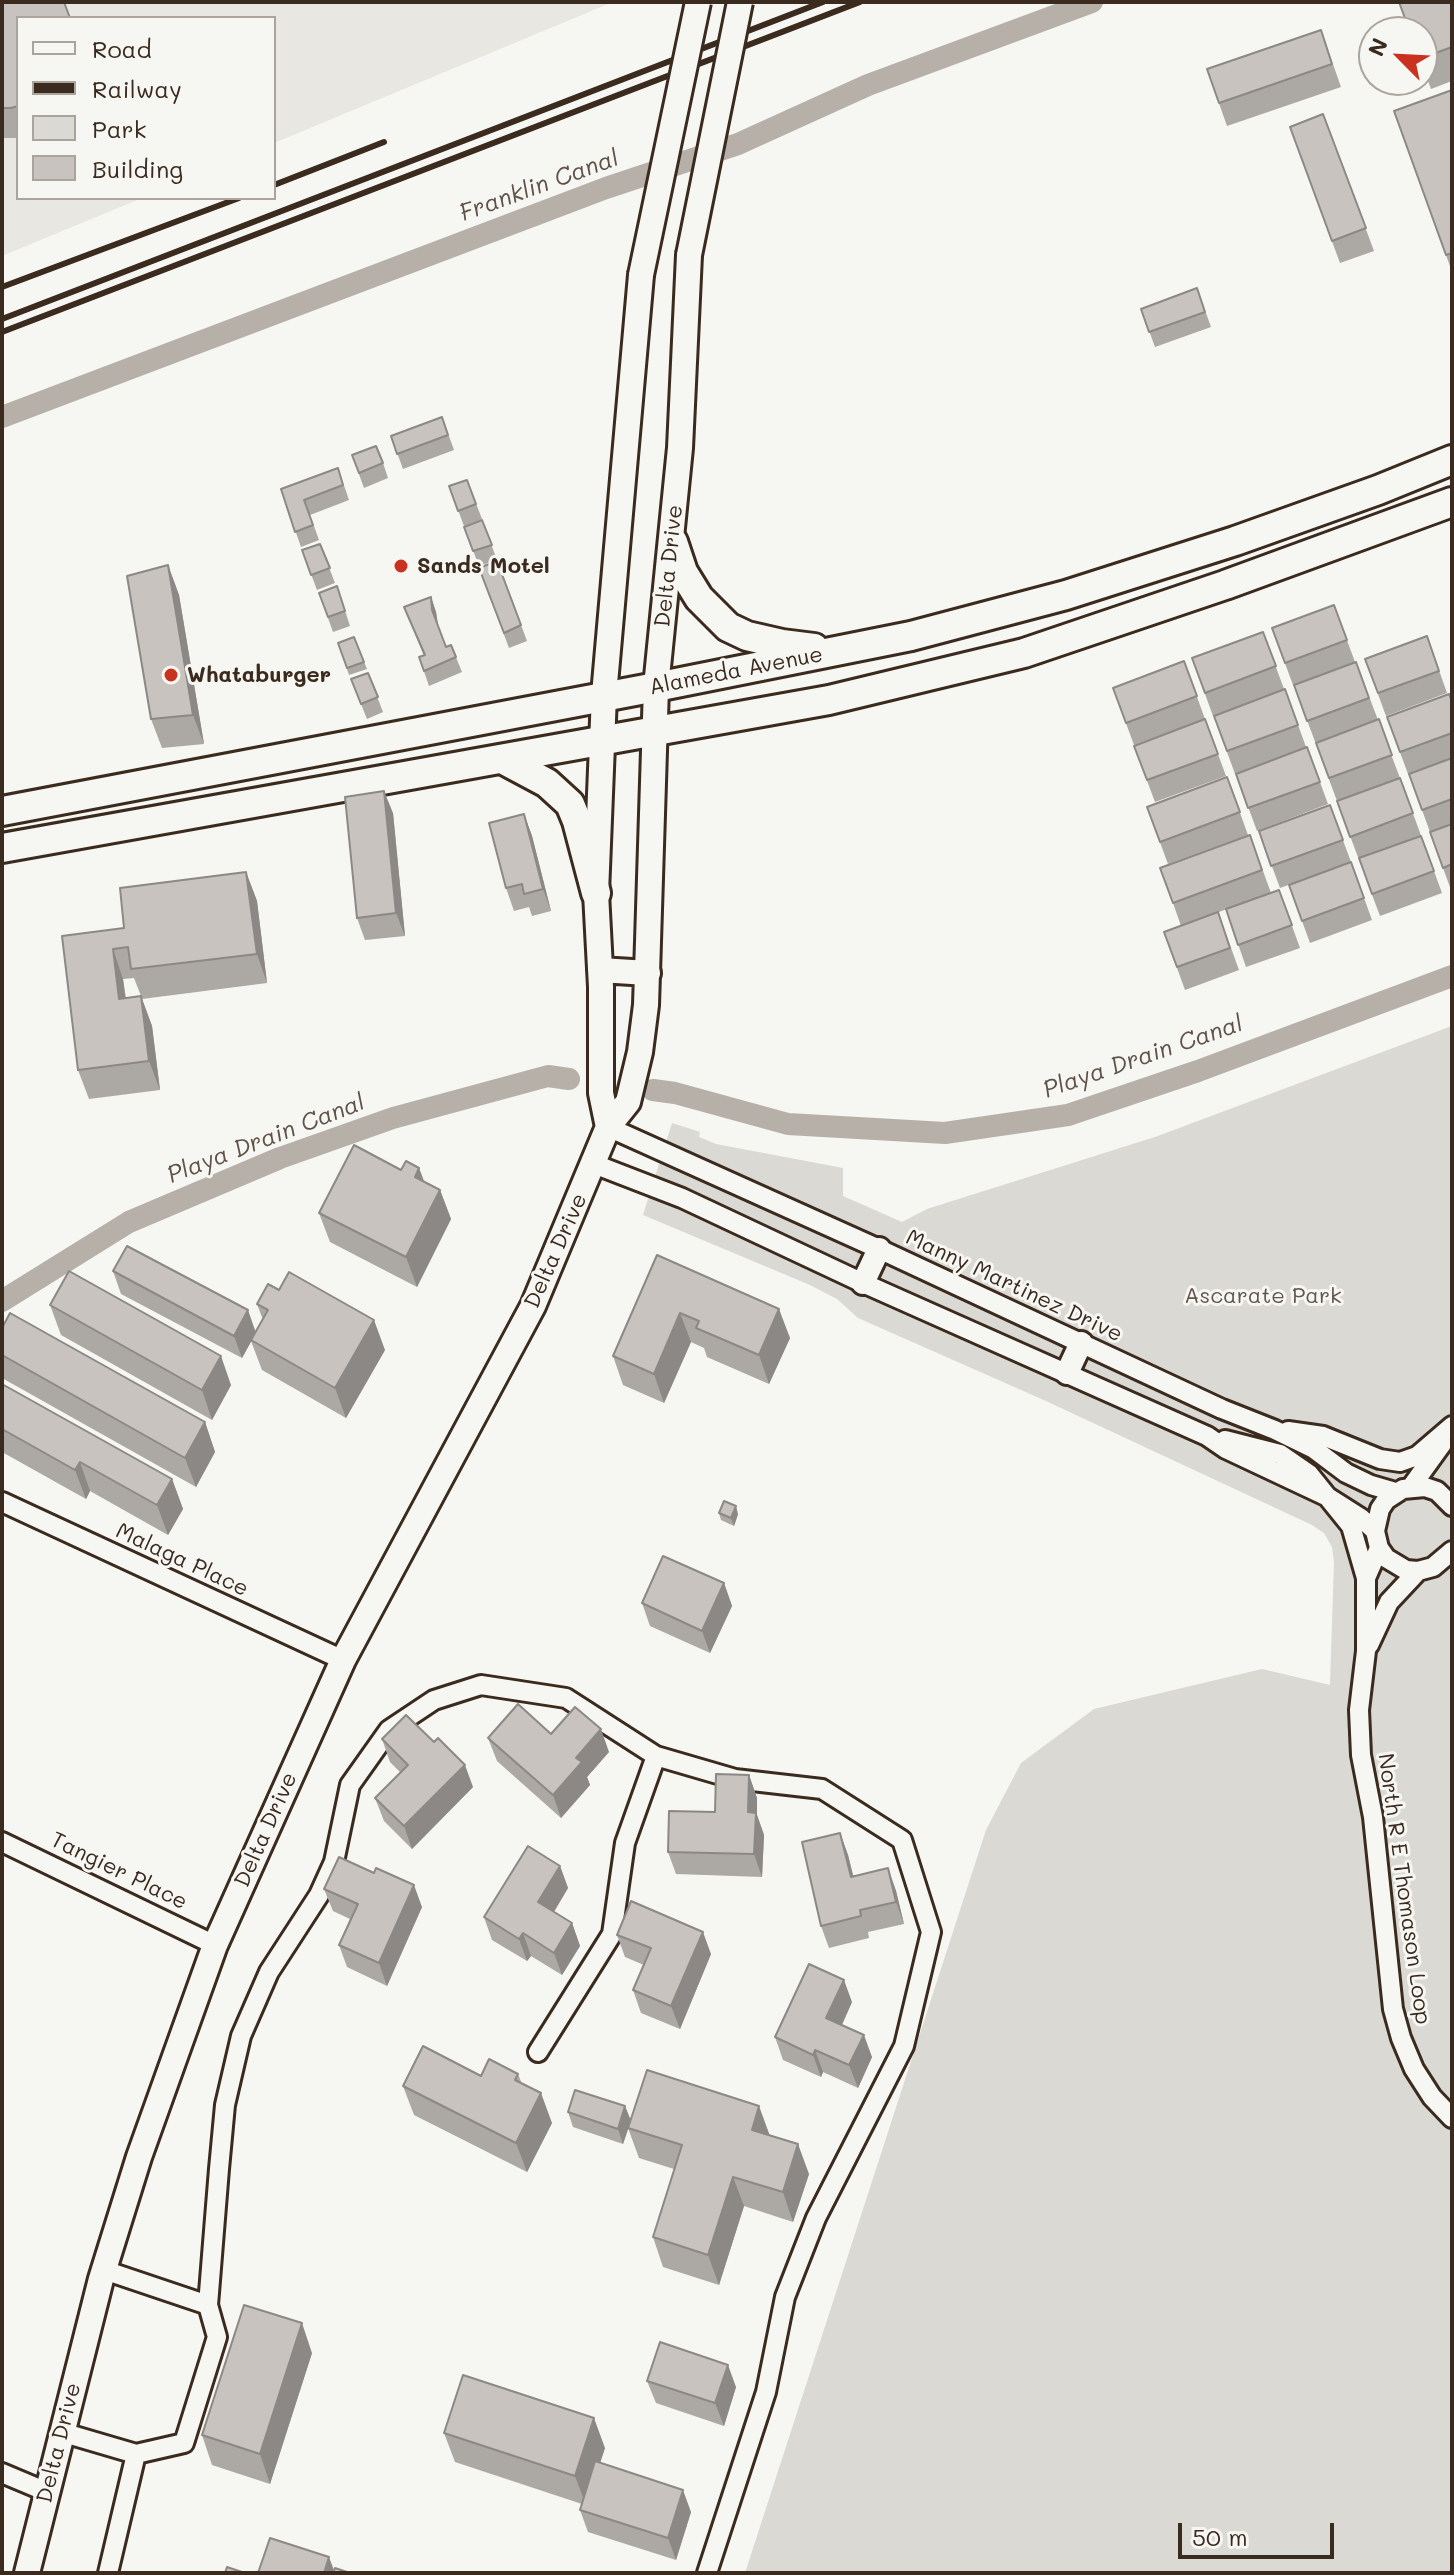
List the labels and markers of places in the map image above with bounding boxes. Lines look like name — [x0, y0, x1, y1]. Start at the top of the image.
place label: Sands Motel — [417, 553, 550, 579]
marker: Sands Motel — [392, 557, 410, 575]
place label: Whataburger — [187, 662, 331, 688]
marker: Whataburger — [162, 666, 180, 684]

